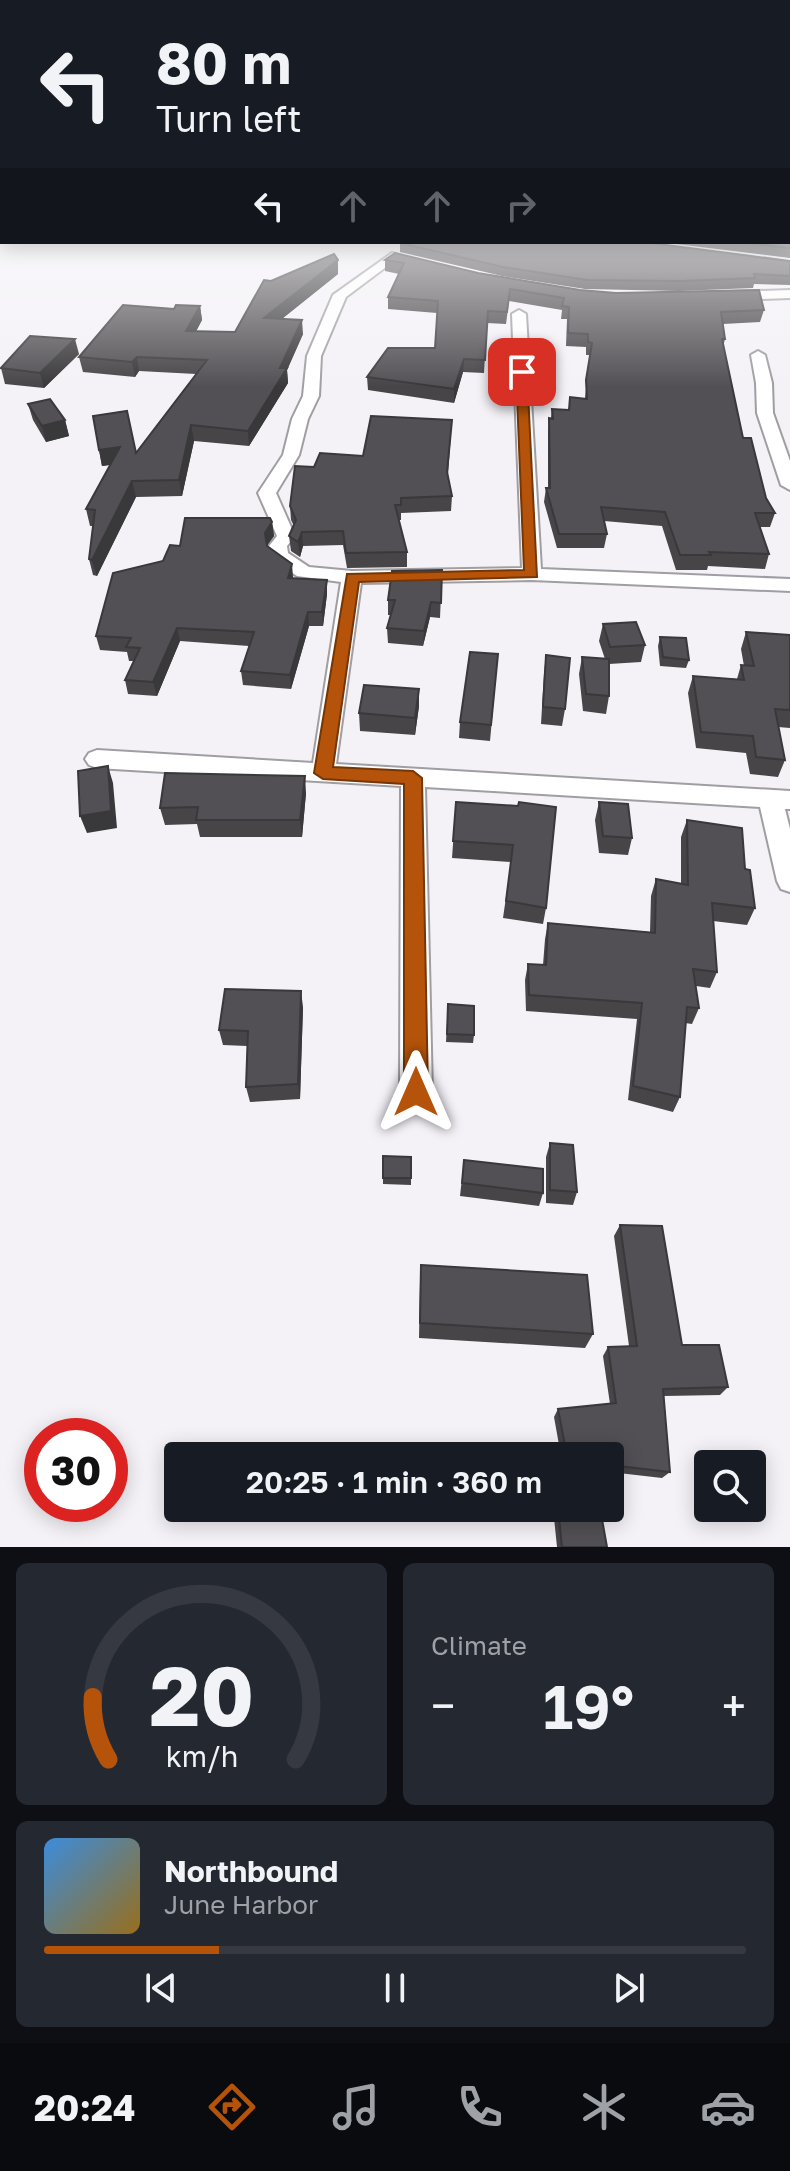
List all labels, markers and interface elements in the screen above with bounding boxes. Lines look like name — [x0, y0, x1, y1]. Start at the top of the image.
text: 80 m — [156, 29, 291, 96]
icon: left — [24, 32, 128, 136]
text: Turn left — [156, 97, 302, 140]
icon: left — [247, 184, 291, 228]
icon: ahead — [331, 184, 375, 228]
icon: ahead — [415, 184, 459, 228]
icon: right — [499, 184, 543, 228]
pin — [488, 338, 556, 406]
icon: arrive — [500, 350, 544, 394]
position arrow — [374, 1050, 458, 1134]
speed limit sign: 30 — [24, 1418, 128, 1522]
map controls — [694, 1450, 766, 1522]
button: search — [694, 1450, 766, 1522]
text: 20:25 · 1 min · 360 m — [246, 1464, 542, 1500]
text: Climate — [431, 1630, 527, 1661]
text: 20 — [149, 1644, 254, 1744]
text: 19° — [543, 1670, 634, 1742]
text: − — [431, 1679, 455, 1732]
text: + — [722, 1679, 746, 1732]
text: km/h — [165, 1739, 238, 1773]
text: Northbound — [164, 1853, 338, 1889]
text: June Harbor — [164, 1889, 318, 1920]
icon: previous — [139, 1966, 183, 2010]
icon: pause — [373, 1966, 417, 2010]
icon: next — [607, 1966, 651, 2010]
icon: directions — [204, 2079, 260, 2135]
icon: music — [328, 2079, 384, 2135]
icon: phone — [452, 2079, 508, 2135]
icon: climate — [576, 2079, 632, 2135]
icon: car — [700, 2079, 756, 2135]
text: 20:24 — [34, 2086, 135, 2129]

